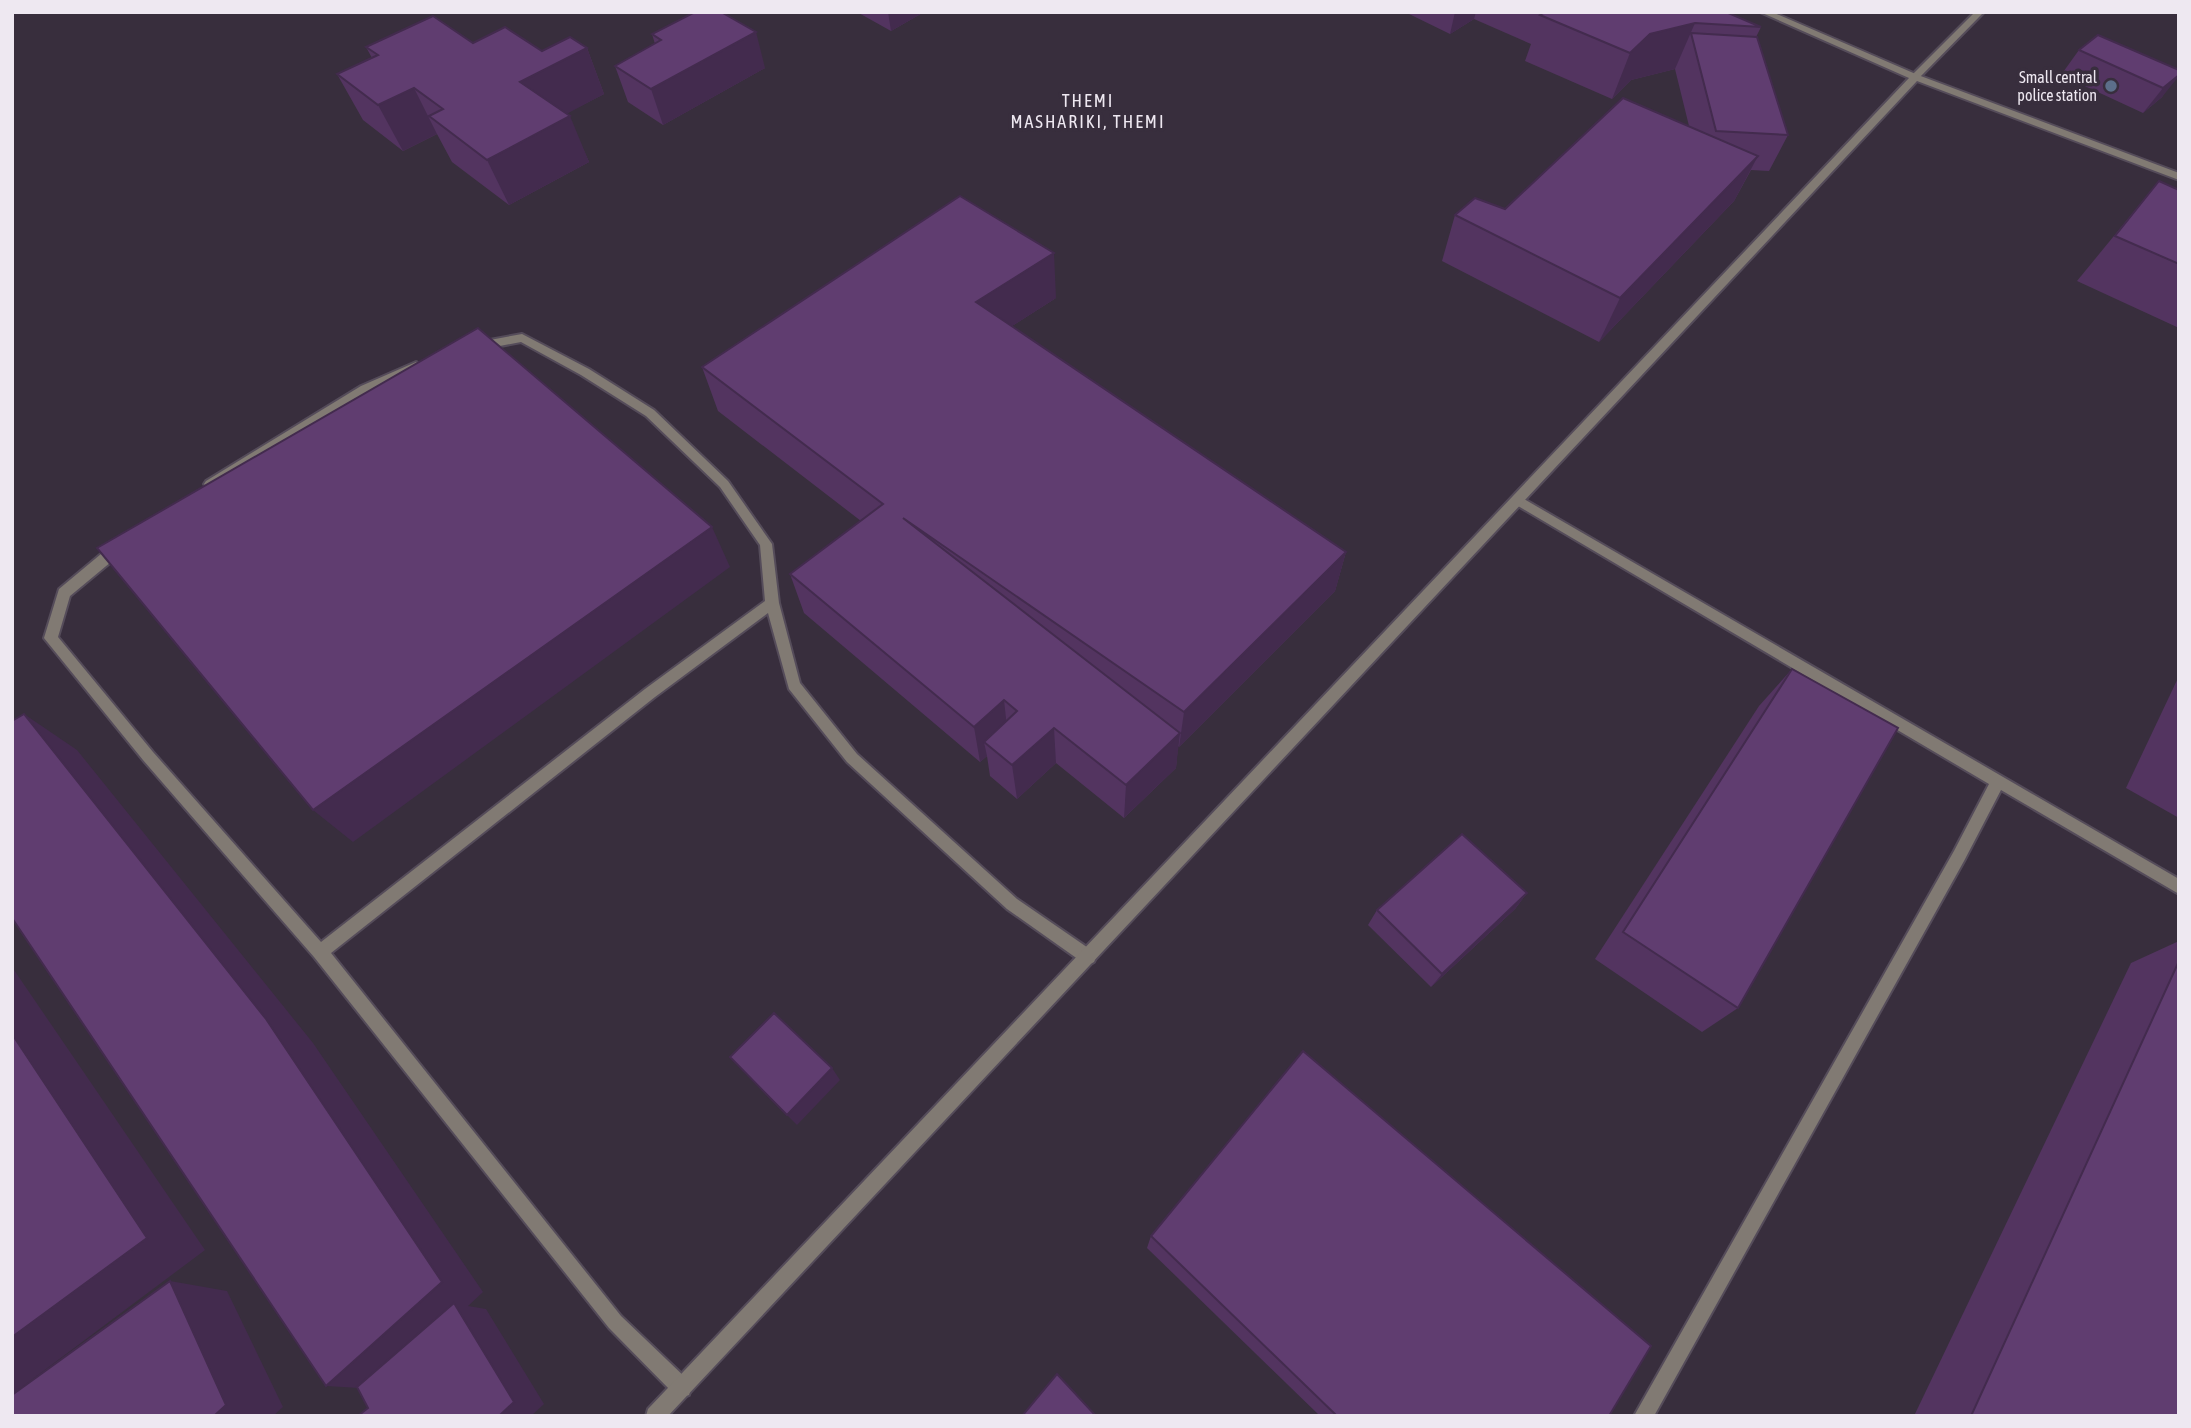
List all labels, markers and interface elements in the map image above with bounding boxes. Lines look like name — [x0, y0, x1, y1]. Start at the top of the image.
place label: Small central police station — [2017, 68, 2098, 105]
marker: Small central police station — [2103, 78, 2119, 94]
district label: THEMI MASHARIKI, THEMI — [1010, 90, 1166, 132]

